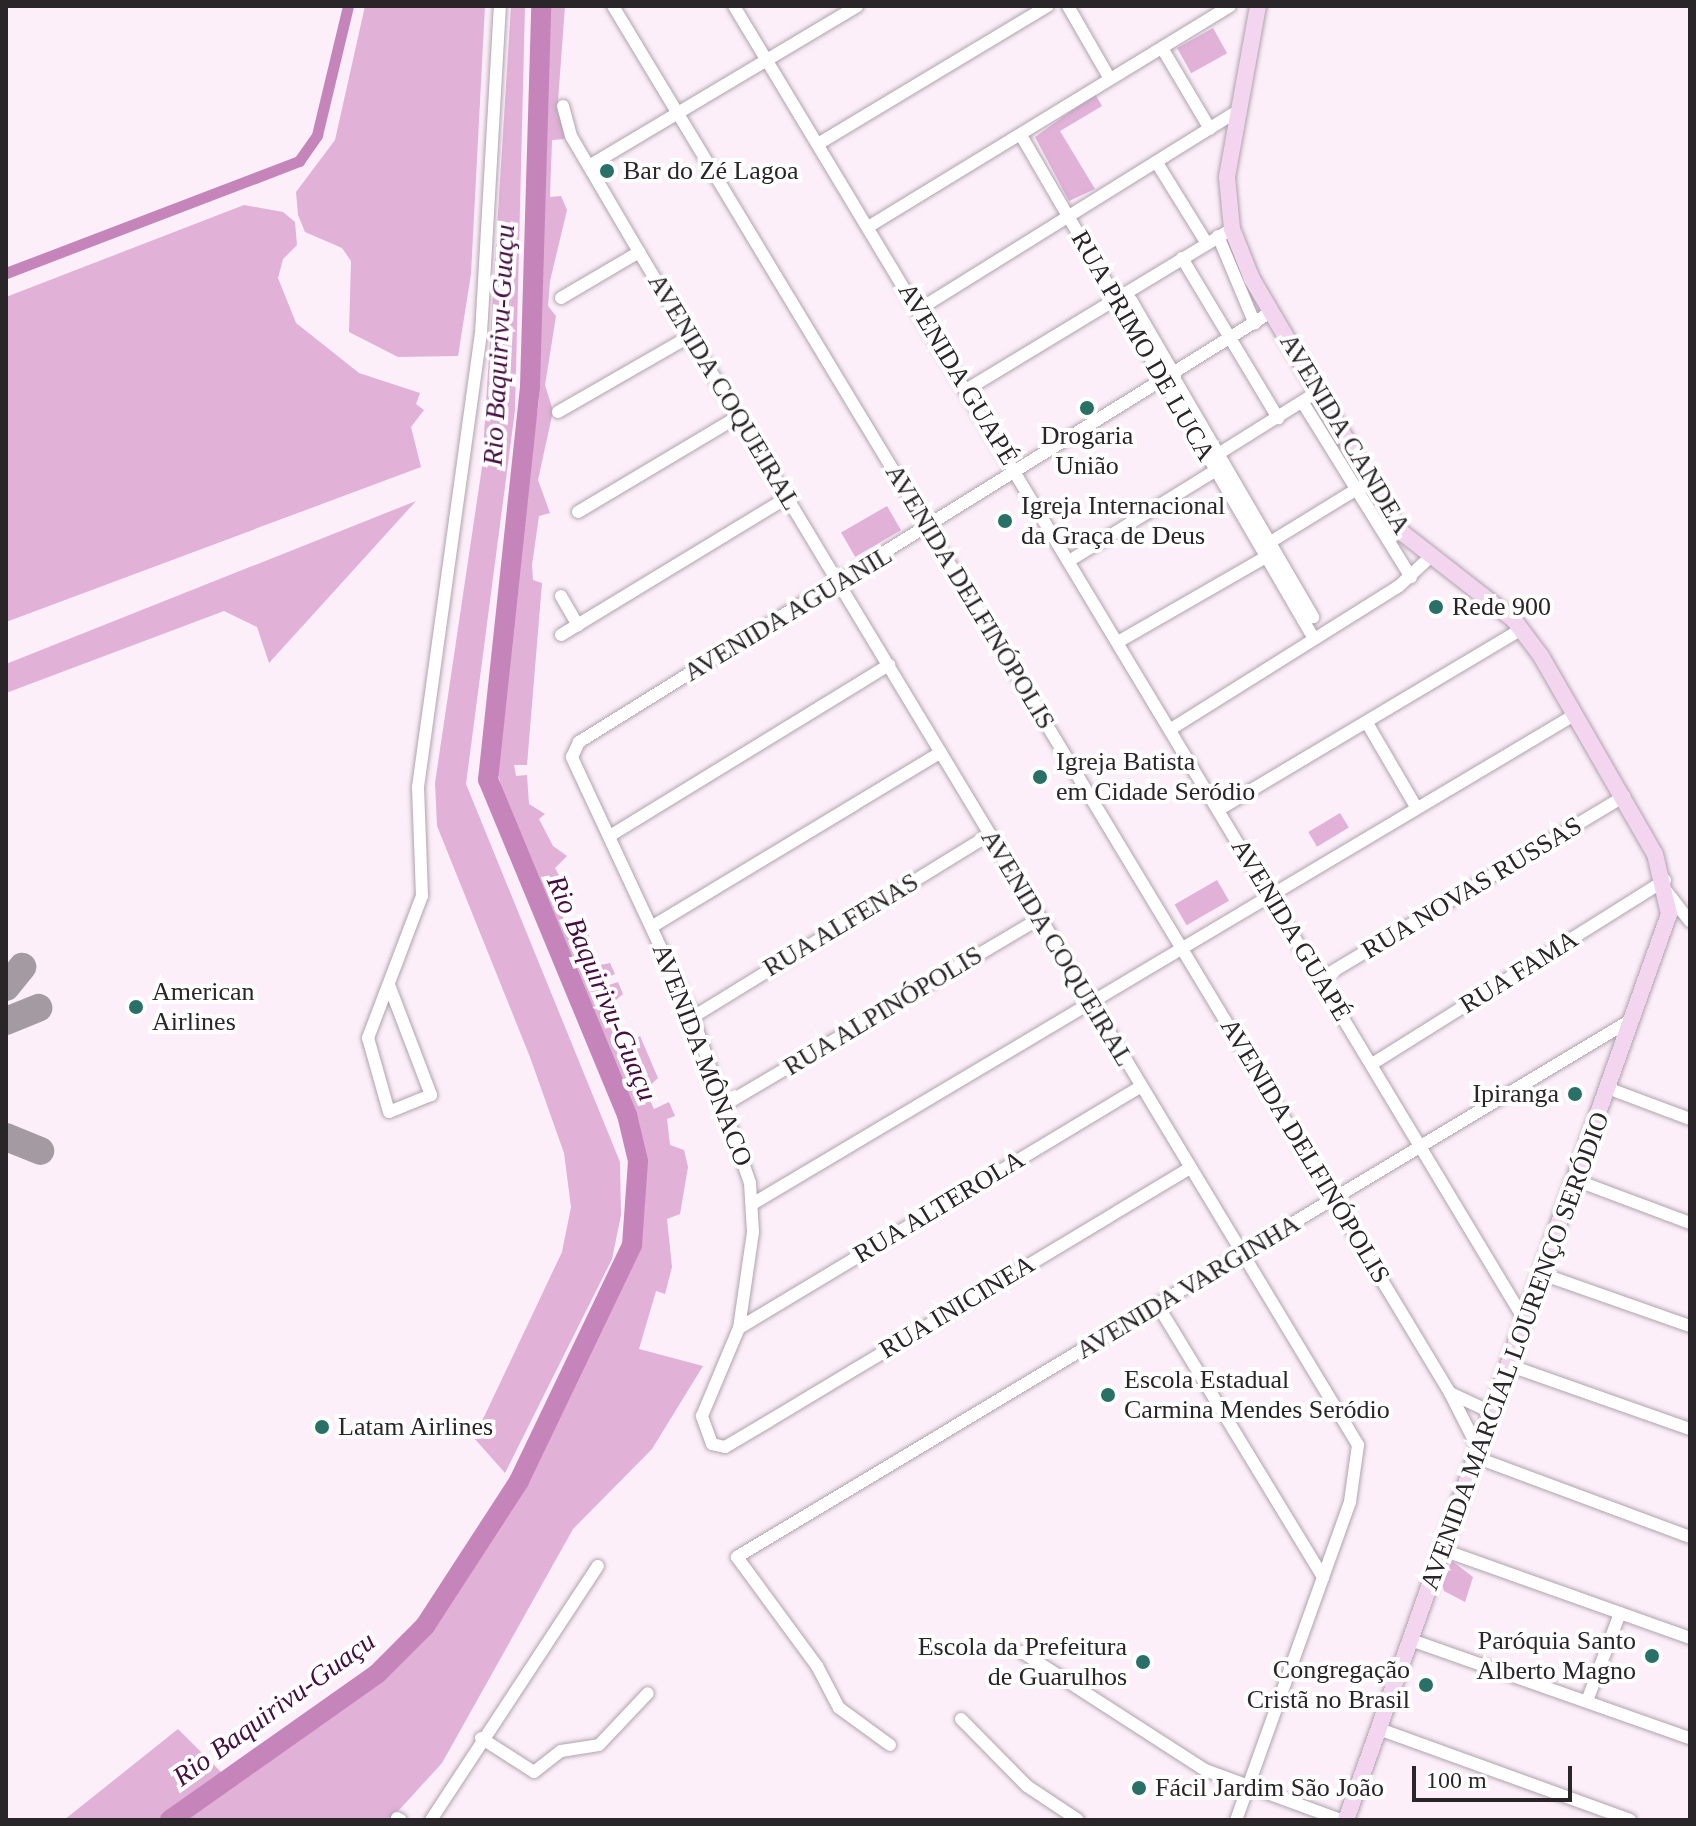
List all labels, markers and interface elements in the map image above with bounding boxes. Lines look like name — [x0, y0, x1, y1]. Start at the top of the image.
place label: Bar do Zé Lagoa — [623, 155, 798, 187]
marker: Bar do Zé Lagoa — [598, 162, 616, 180]
water label: Rio Baquirivu-Guaçu — [476, 223, 522, 467]
street label: RUA PRIMO DE LUCA — [1064, 225, 1222, 467]
street label: AVENIDA COQUEIRAL — [641, 267, 807, 517]
street label: AVENIDA GUAPÉ — [891, 277, 1025, 471]
street label: AVENIDA CANDEA — [1272, 327, 1418, 541]
marker: Drogaria União — [1078, 399, 1096, 417]
place label: Drogaria União — [1041, 420, 1133, 482]
street label: AVENIDA DELFINÓPOLIS — [878, 458, 1062, 736]
place label: Igreja Internacional da Graça de Deus — [1021, 490, 1225, 552]
marker: Igreja Internacional da Graça de Deus — [996, 512, 1014, 530]
street label: AVENIDA AGUANIL — [677, 539, 899, 689]
place label: Rede 900 — [1452, 591, 1551, 623]
marker: Rede 900 — [1427, 598, 1445, 616]
place label: Igreja Batista em Cidade Seródio — [1056, 746, 1255, 808]
marker: Igreja Batista em Cidade Seródio — [1031, 768, 1049, 786]
street label: RUA NOVAS RUSSAS — [1356, 810, 1588, 966]
street label: AVENIDA COQUEIRAL — [974, 823, 1140, 1073]
street label: AVENIDA GUAPÉ — [1224, 833, 1358, 1027]
street label: RUA ALFENAS — [757, 866, 925, 984]
water label: Rio Baquirivu-Guaçu — [539, 870, 665, 1106]
street label: RUA FAMA — [1454, 923, 1584, 1021]
street label: AVENIDA MÔNACO — [645, 939, 759, 1171]
street label: RUA ALPINÓPOLIS — [777, 939, 989, 1083]
place label: American Airlines — [152, 976, 255, 1038]
marker: American Airlines — [127, 998, 145, 1016]
street label: AVENIDA DELFINÓPOLIS — [1213, 1012, 1397, 1290]
place label: Ipiranga — [1472, 1078, 1559, 1110]
marker: Ipiranga — [1566, 1085, 1584, 1103]
street label: AVENIDA MARCIAL LOURENÇO SERÓDIO — [1413, 1107, 1617, 1595]
street label: RUA ALTEROLA — [847, 1143, 1031, 1271]
street label: AVENIDA VARGINHA — [1070, 1207, 1306, 1367]
street label: RUA INICINEA — [873, 1248, 1041, 1366]
place label: Escola Estadual Carmina Mendes Seródio — [1124, 1364, 1390, 1426]
marker: Escola Estadual Carmina Mendes Seródio — [1099, 1386, 1117, 1404]
place label: Latam Airlines — [338, 1411, 495, 1443]
marker: Latam Airlines — [313, 1418, 331, 1436]
water label: Rio Baquirivu-Guaçu — [166, 1624, 382, 1794]
place label: Paróquia Santo Alberto Magno — [1476, 1625, 1636, 1686]
place label: Escola da Prefeitura de Guarulhos — [918, 1631, 1127, 1692]
marker: Paróquia Santo Alberto Magno — [1643, 1647, 1661, 1665]
marker: Escola da Prefeitura de Guarulhos — [1134, 1653, 1152, 1671]
place label: Congregação Cristã no Brasil — [1247, 1654, 1410, 1716]
marker: Congregação Cristã no Brasil — [1417, 1676, 1435, 1694]
scale bar — [1416, 1750, 1576, 1800]
text: 100 m — [1426, 1767, 1487, 1793]
place label: Fácil Jardim São João — [1155, 1772, 1384, 1804]
marker: Fácil Jardim São João — [1130, 1779, 1148, 1797]

